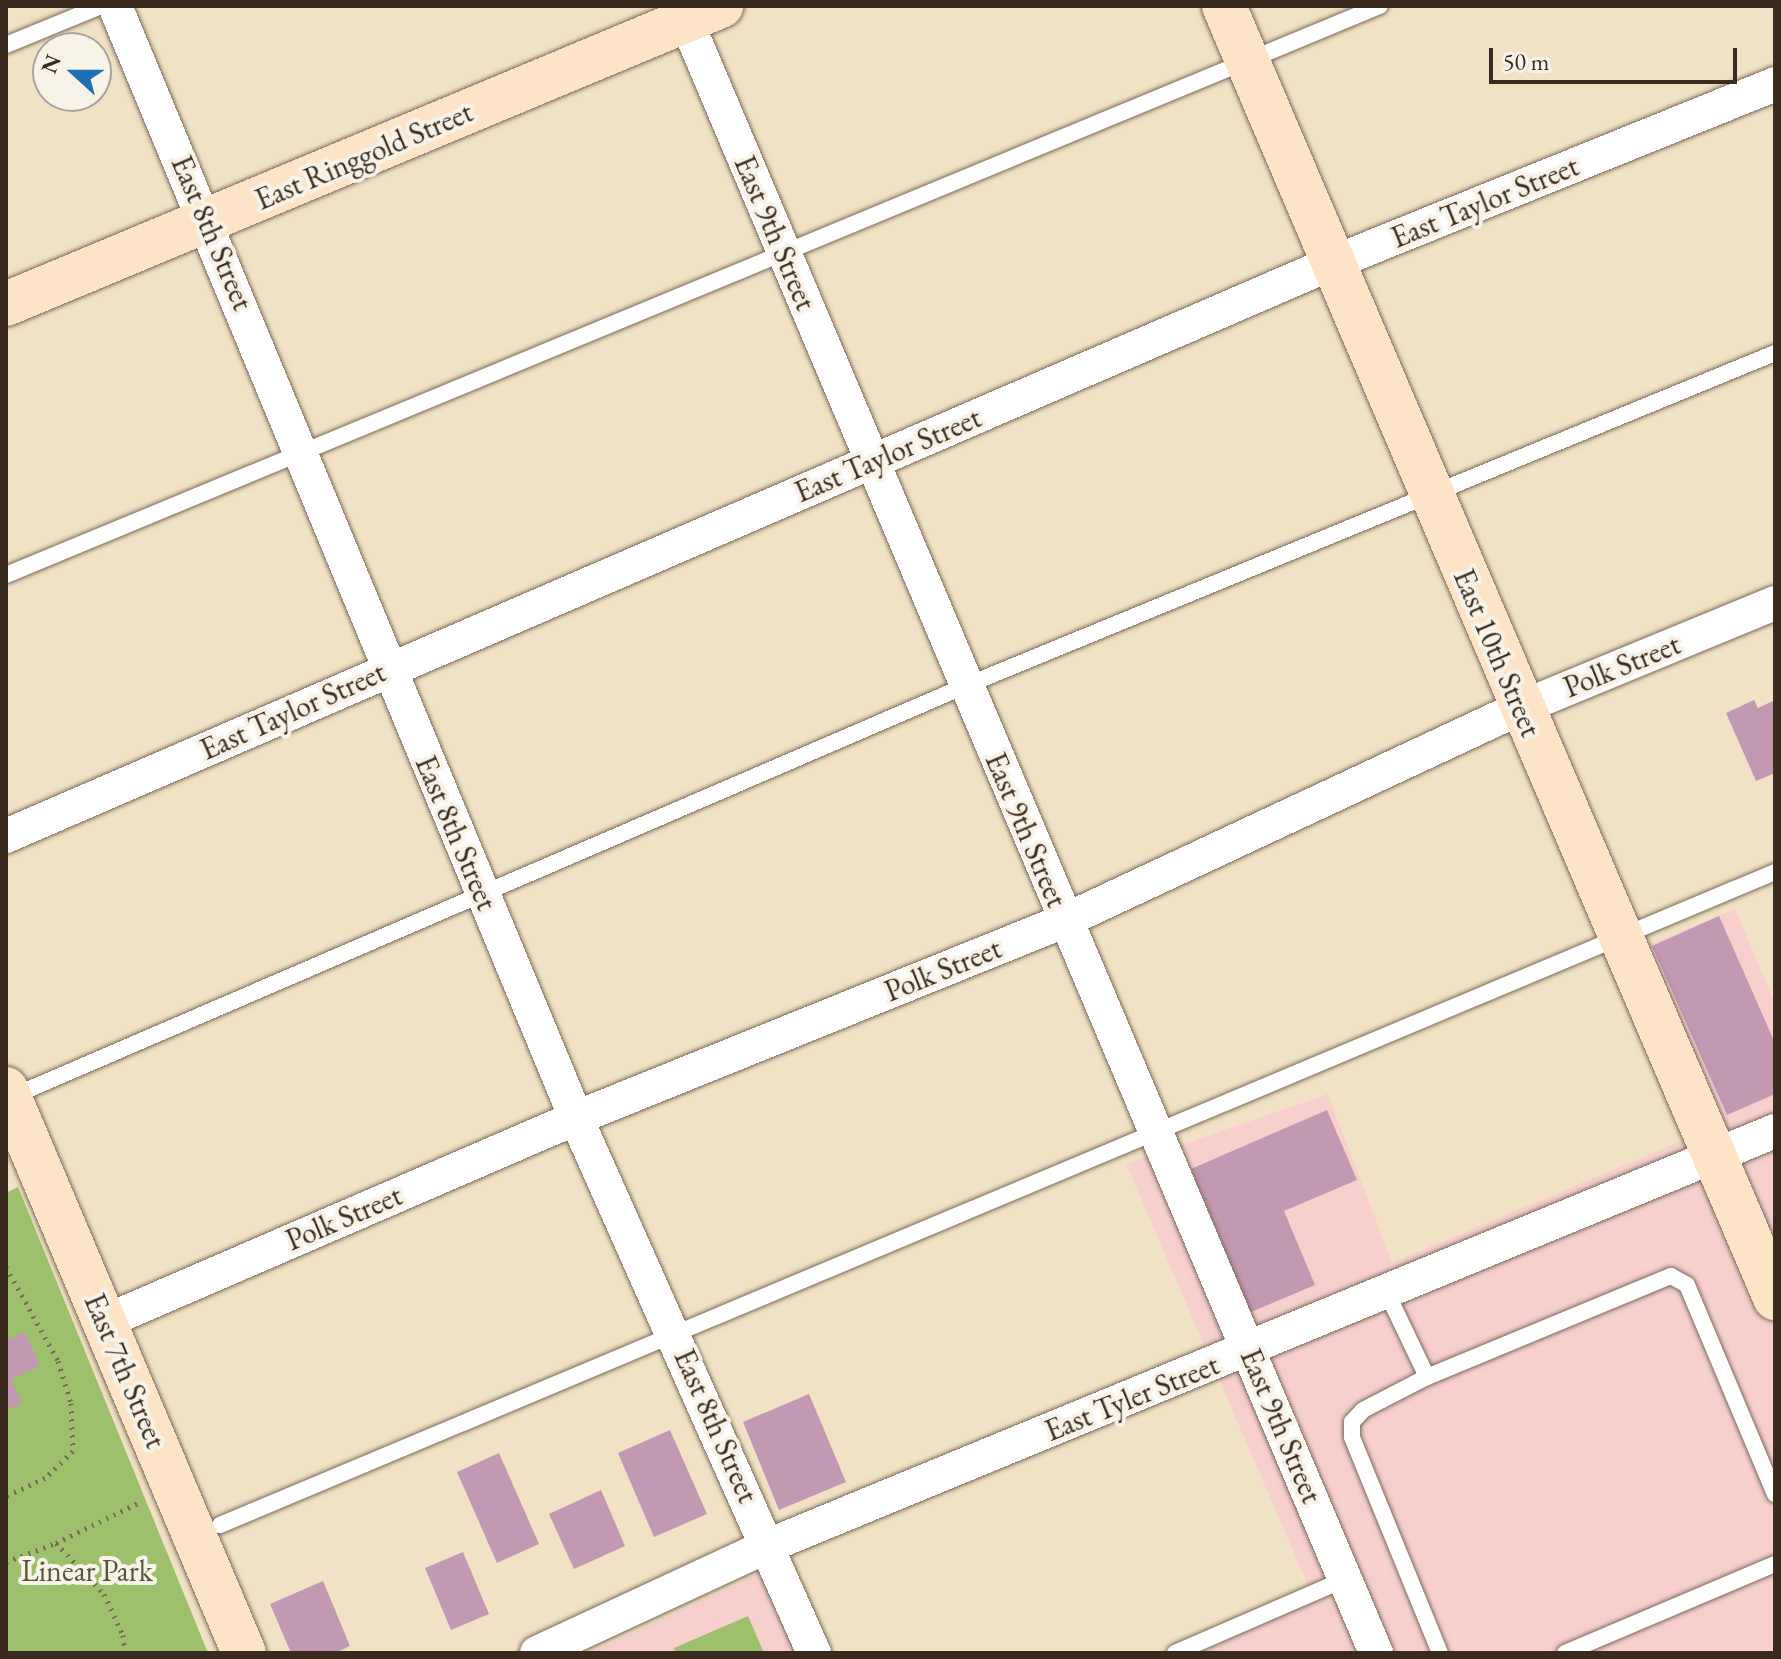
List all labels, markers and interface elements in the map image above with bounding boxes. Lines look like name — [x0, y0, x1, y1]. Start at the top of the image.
north arrow — [32, 32, 112, 112]
scale bar — [1493, 32, 1741, 82]
text: 50 m — [1503, 46, 1550, 77]
text: N — [34, 50, 68, 77]
street label: East Ringgold Street — [250, 94, 478, 218]
street label: East Taylor Street — [1386, 148, 1584, 256]
street label: East 8th Street — [163, 150, 261, 316]
street label: East 9th Street — [726, 150, 824, 316]
street label: East Taylor Street — [789, 400, 987, 510]
street label: East 10th Street — [1445, 564, 1549, 742]
street label: Polk Street — [1558, 626, 1686, 706]
street label: East Taylor Street — [195, 654, 391, 768]
street label: East 9th Street — [977, 747, 1075, 913]
street label: East 8th Street — [407, 750, 505, 916]
street label: Polk Street — [879, 930, 1007, 1010]
street label: Polk Street — [281, 1177, 407, 1259]
street label: East 7th Street — [76, 1288, 174, 1454]
street label: East 9th Street — [1232, 1343, 1330, 1509]
street label: East 8th Street — [666, 1344, 766, 1508]
street label: East Tyler Street — [1040, 1347, 1224, 1449]
park label: Linear Park — [21, 1553, 153, 1589]

